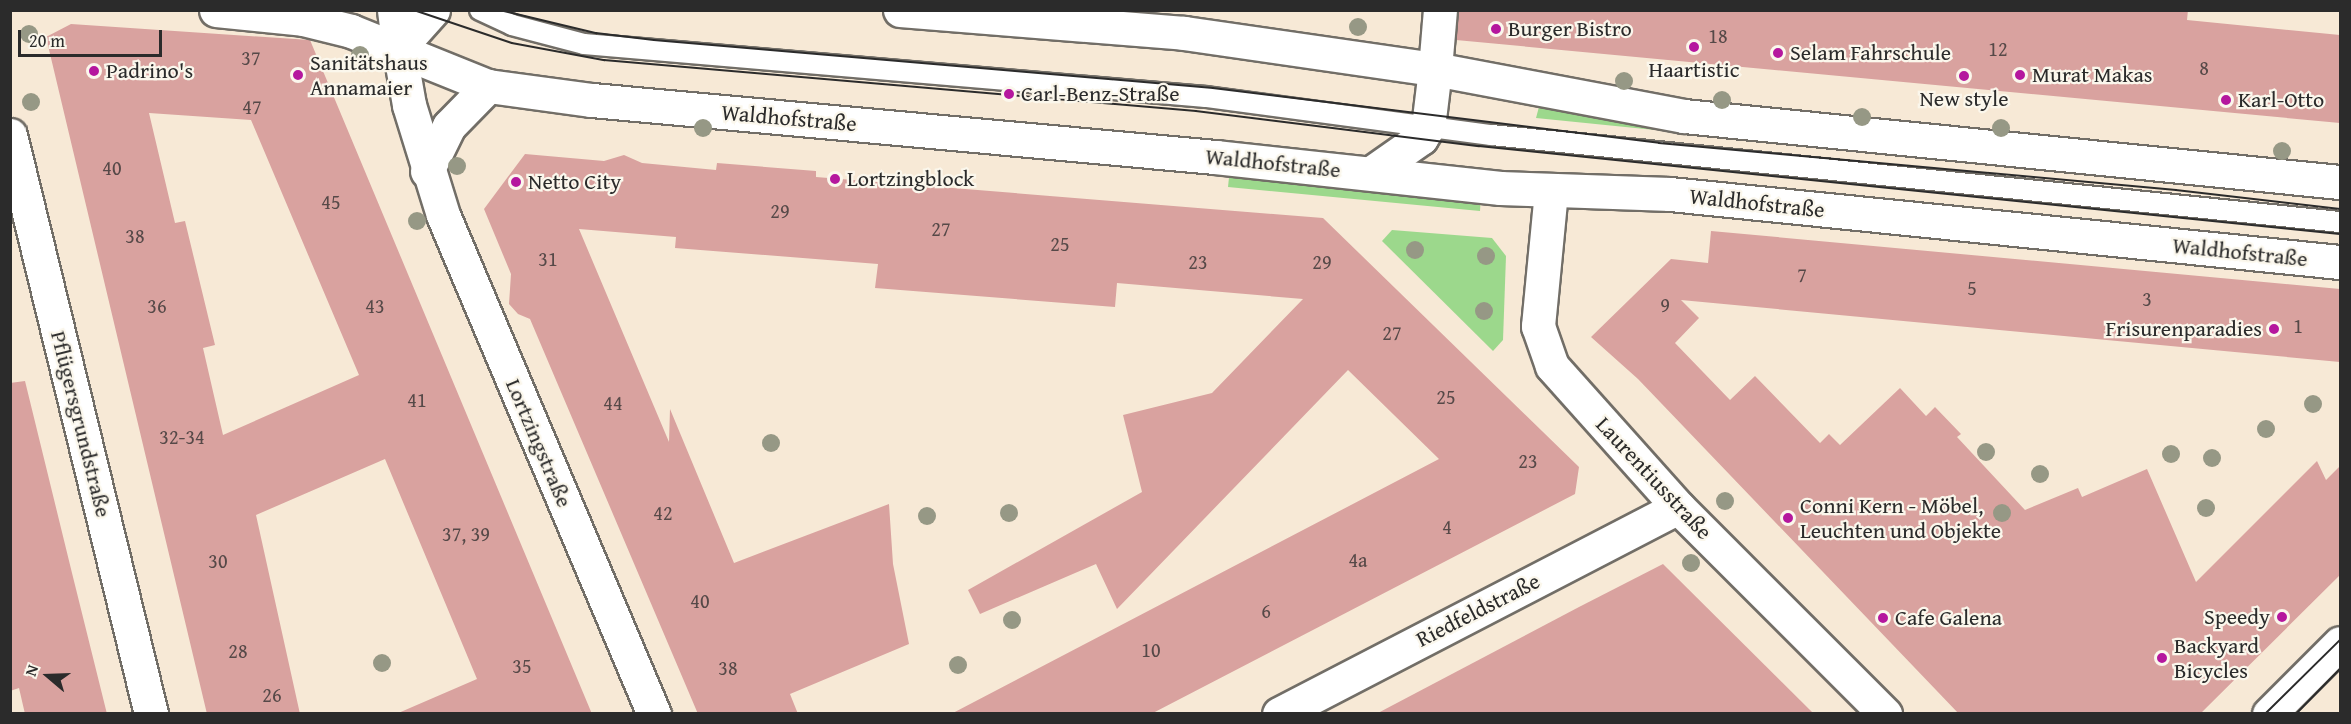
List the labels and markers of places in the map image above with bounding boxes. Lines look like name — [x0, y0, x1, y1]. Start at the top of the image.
place label: Burger Bistro — [1508, 16, 1632, 42]
marker: Burger Bistro — [1489, 22, 1503, 36]
marker: Haartistic — [1687, 40, 1701, 54]
place label: Selam Fahrschule — [1790, 40, 1951, 66]
marker: Selam Fahrschule — [1771, 46, 1785, 60]
place label: Sanitätshaus Annamaier — [310, 49, 428, 100]
place label: Haartistic — [1649, 57, 1739, 83]
place label: Padrino's — [106, 58, 193, 84]
place label: Murat Makas — [2032, 62, 2153, 88]
marker: Padrino's — [87, 64, 101, 78]
marker: Sanitätshaus Annamaier — [291, 68, 305, 82]
marker: Murat Makas — [2013, 68, 2027, 82]
marker: New style — [1957, 69, 1971, 83]
place label: Carl-Benz-Straße — [1021, 81, 1179, 107]
place label: New style — [1919, 86, 2009, 112]
marker: Carl-Benz-Straße — [1002, 87, 1016, 101]
place label: Karl-Otto — [2238, 87, 2324, 113]
marker: Karl-Otto — [2219, 93, 2233, 107]
place label: Lortzingblock — [847, 166, 974, 192]
place label: Netto City — [528, 169, 621, 195]
marker: Lortzingblock — [828, 172, 842, 186]
marker: Netto City — [509, 175, 523, 189]
place label: Frisurenparadies — [2105, 316, 2262, 342]
marker: Frisurenparadies — [2267, 322, 2281, 336]
place label: Conni Kern - Möbel, Leuchten und Objekte — [1800, 492, 2001, 544]
marker: Conni Kern - Möbel, Leuchten und Objekte — [1781, 511, 1795, 525]
place label: Speedy — [2204, 604, 2270, 630]
place label: Cafe Galena — [1895, 605, 2002, 631]
marker: Speedy — [2275, 610, 2289, 624]
marker: Cafe Galena — [1876, 611, 1890, 625]
place label: Backyard Bicycles — [2174, 632, 2259, 684]
marker: Backyard Bicycles — [2155, 651, 2169, 665]

